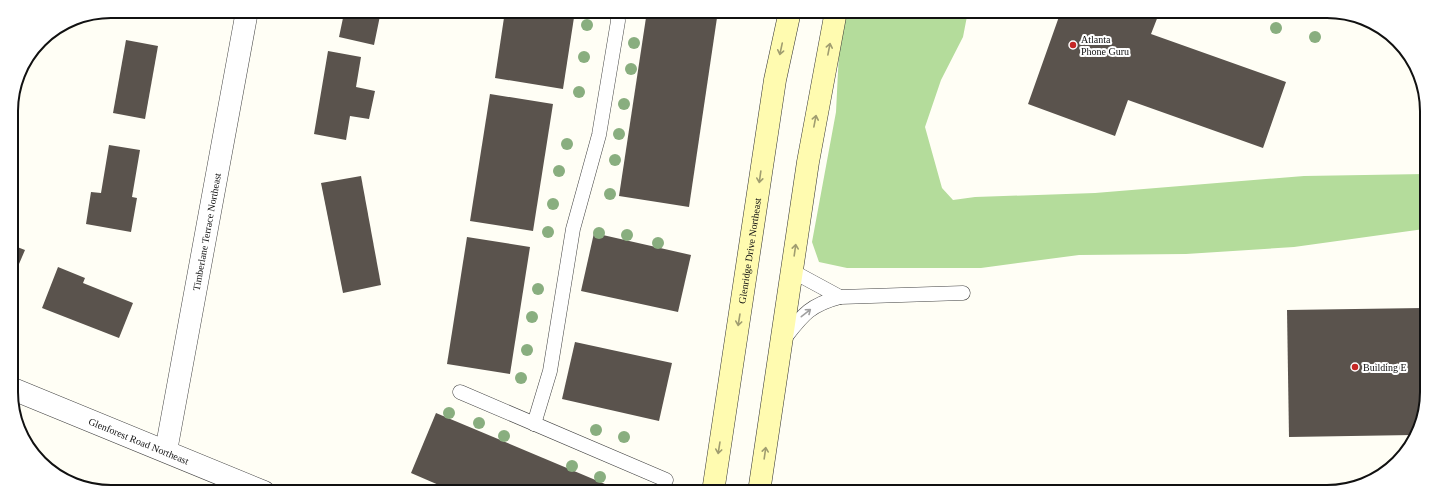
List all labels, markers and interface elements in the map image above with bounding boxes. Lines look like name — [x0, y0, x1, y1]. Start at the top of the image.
place label: Atlanta Phone Guru — [1081, 34, 1129, 57]
marker: Atlanta Phone Guru — [1068, 40, 1078, 50]
one-way arrow — [777, 42, 785, 55]
one-way arrow — [825, 42, 833, 55]
one-way arrow — [812, 115, 820, 128]
one-way arrow — [756, 170, 764, 183]
street label: Timberlane Terrace Northeast — [190, 172, 223, 291]
street label: Glenridge Drive Northeast — [736, 197, 763, 304]
one-way arrow — [791, 243, 799, 256]
one-way arrow — [801, 309, 812, 317]
one-way arrow — [735, 313, 743, 326]
marker: Building E — [1350, 362, 1360, 372]
place label: Building E — [1363, 362, 1407, 373]
street label: Glenforest Road Northeast — [87, 415, 191, 466]
one-way arrow — [715, 441, 723, 454]
one-way arrow — [761, 447, 769, 460]

